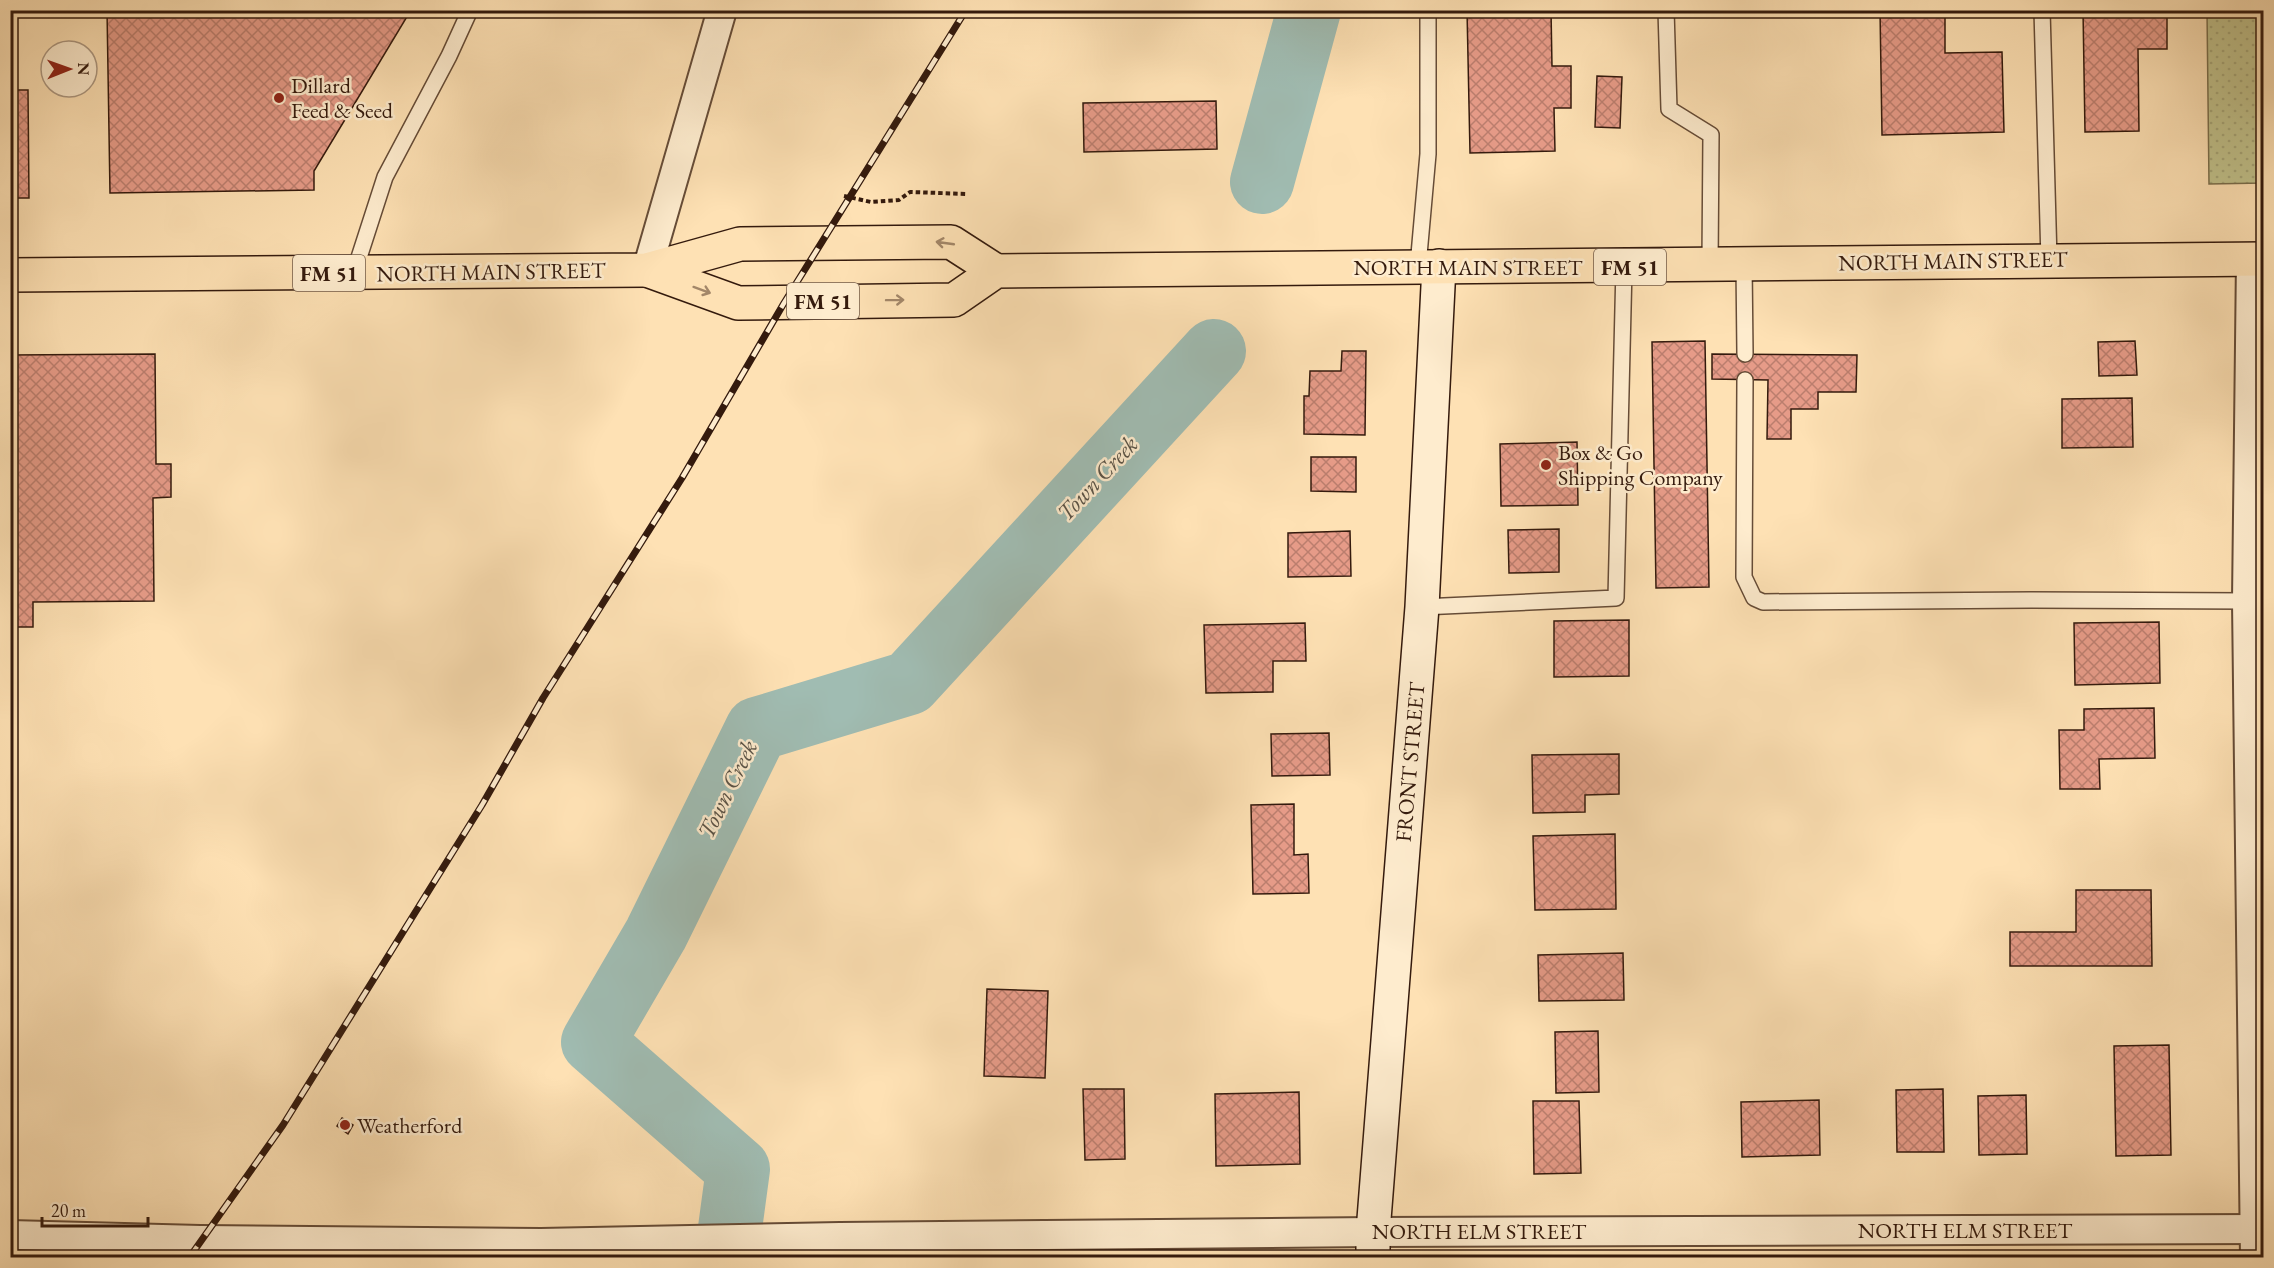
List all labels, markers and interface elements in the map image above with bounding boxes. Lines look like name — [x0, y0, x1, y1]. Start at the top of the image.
north arrow — [39, 39, 99, 99]
text: N — [73, 62, 94, 75]
place label: Dillard Feed & Seed — [291, 71, 394, 125]
marker: Dillard Feed & Seed — [272, 91, 286, 105]
one-way arrow — [936, 238, 955, 249]
street label: NORTH MAIN STREET — [1838, 244, 2068, 277]
road number: FM 51 — [1594, 249, 1666, 285]
street label: NORTH MAIN STREET — [1353, 253, 1583, 282]
road number: FM 51 — [293, 255, 365, 291]
street label: NORTH MAIN STREET — [376, 255, 606, 288]
road number: FM 51 — [787, 283, 859, 319]
one-way arrow — [692, 285, 711, 296]
one-way arrow — [884, 295, 904, 306]
water label: Town Creek — [1050, 429, 1144, 527]
place label: Box & Go Shipping Company — [1558, 438, 1723, 492]
marker: Box & Go Shipping Company — [1539, 458, 1553, 472]
street label: FRONT STREET — [1389, 681, 1431, 843]
water label: Town Creek — [690, 735, 764, 843]
place label: Weatherford — [357, 1111, 463, 1140]
marker: Weatherford — [338, 1118, 352, 1132]
scale bar — [42, 1190, 148, 1228]
text: 20 m — [51, 1199, 86, 1222]
street label: NORTH ELM STREET — [1858, 1216, 2072, 1245]
street label: NORTH ELM STREET — [1372, 1217, 1586, 1246]

